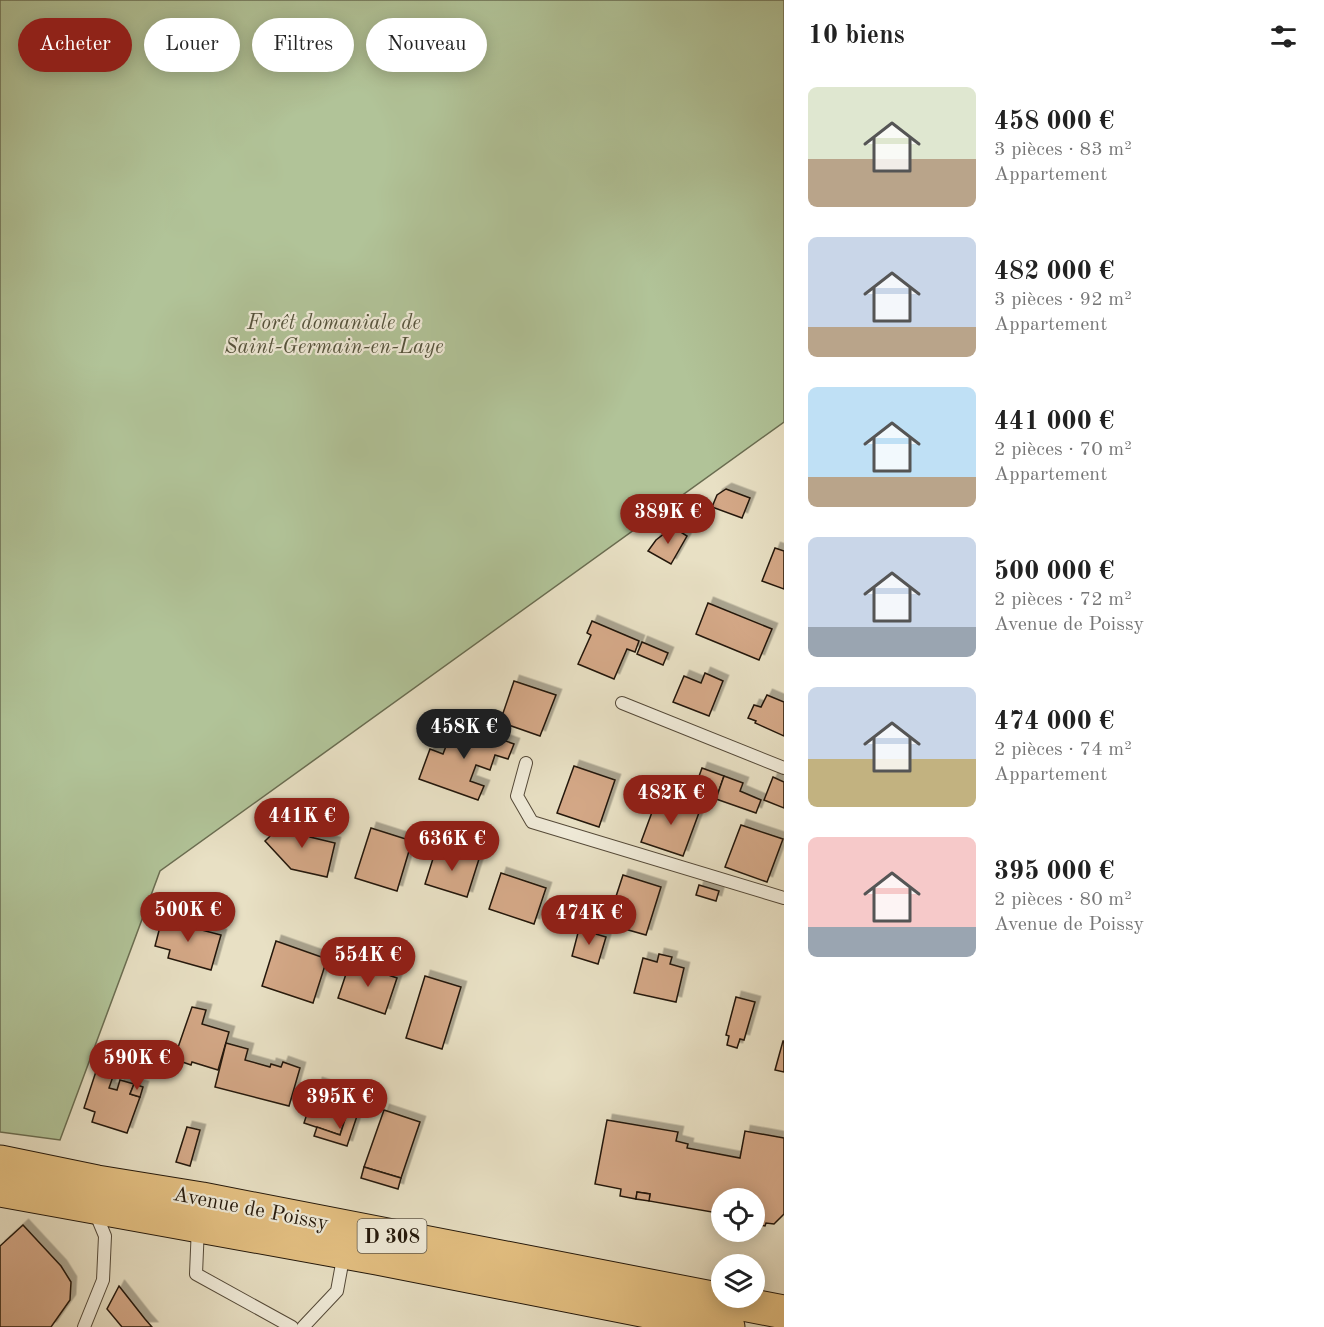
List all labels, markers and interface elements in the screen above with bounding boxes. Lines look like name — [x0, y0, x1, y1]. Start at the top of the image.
chip: Acheter — [18, 18, 132, 72]
chip: Louer — [144, 18, 240, 72]
chip: Filtres — [252, 18, 354, 72]
chip: Nouveau — [366, 18, 487, 72]
icon: filters — [1267, 20, 1300, 53]
text: 10 biens — [808, 23, 905, 49]
text: 458 000 € — [994, 109, 1114, 135]
icon: home — [856, 111, 928, 183]
text: 3 pièces · 83 m² — [994, 140, 1132, 160]
text: Appartement — [994, 165, 1107, 185]
text: 482 000 € — [994, 259, 1114, 285]
icon: home — [856, 261, 928, 333]
text: 3 pièces · 92 m² — [994, 290, 1132, 310]
park label: Forêt domaniale de Saint-Germain-en-Laye — [224, 313, 444, 358]
text: Appartement — [994, 315, 1107, 335]
text: 441 000 € — [994, 409, 1114, 435]
icon: home — [856, 411, 928, 483]
text: 2 pièces · 70 m² — [994, 440, 1132, 460]
text: Appartement — [994, 465, 1107, 485]
pin: 389K € — [619, 494, 717, 545]
text: 389K € — [634, 503, 702, 523]
text: 500 000 € — [994, 559, 1114, 585]
icon: home — [856, 561, 928, 633]
text: 2 pièces · 72 m² — [994, 590, 1132, 610]
text: Avenue de Poissy — [994, 615, 1144, 635]
pin: 458K € — [415, 709, 513, 760]
text: 474 000 € — [994, 709, 1114, 735]
icon: home — [856, 711, 928, 783]
text: 458K € — [430, 718, 498, 738]
text: 2 pièces · 74 m² — [994, 740, 1132, 760]
text: Appartement — [994, 765, 1107, 785]
pin: 482K € — [622, 775, 720, 826]
text: 482K € — [637, 784, 705, 804]
pin: 441K € — [253, 798, 351, 849]
text: 441K € — [268, 807, 336, 827]
pin: 636K € — [403, 821, 501, 872]
text: 636K € — [418, 830, 486, 850]
text: 395 000 € — [994, 859, 1114, 885]
icon: home — [856, 861, 928, 933]
text: 2 pièces · 80 m² — [994, 890, 1132, 910]
pin: 500K € — [139, 892, 237, 943]
pin: 474K € — [540, 895, 638, 946]
text: 500K € — [154, 901, 222, 921]
text: 474K € — [555, 904, 623, 924]
text: Avenue de Poissy — [994, 915, 1144, 935]
pin: 554K € — [319, 937, 417, 988]
text: 554K € — [334, 946, 402, 966]
pin: 590K € — [88, 1040, 186, 1091]
text: 590K € — [103, 1049, 171, 1069]
pin: 395K € — [291, 1079, 389, 1130]
text: 395K € — [306, 1088, 374, 1108]
street label: Avenue de Poissy — [171, 1184, 330, 1235]
map controls — [711, 1188, 765, 1308]
button: locate — [711, 1188, 765, 1242]
road number: D 308 — [358, 1219, 426, 1253]
button: layers — [711, 1254, 765, 1308]

